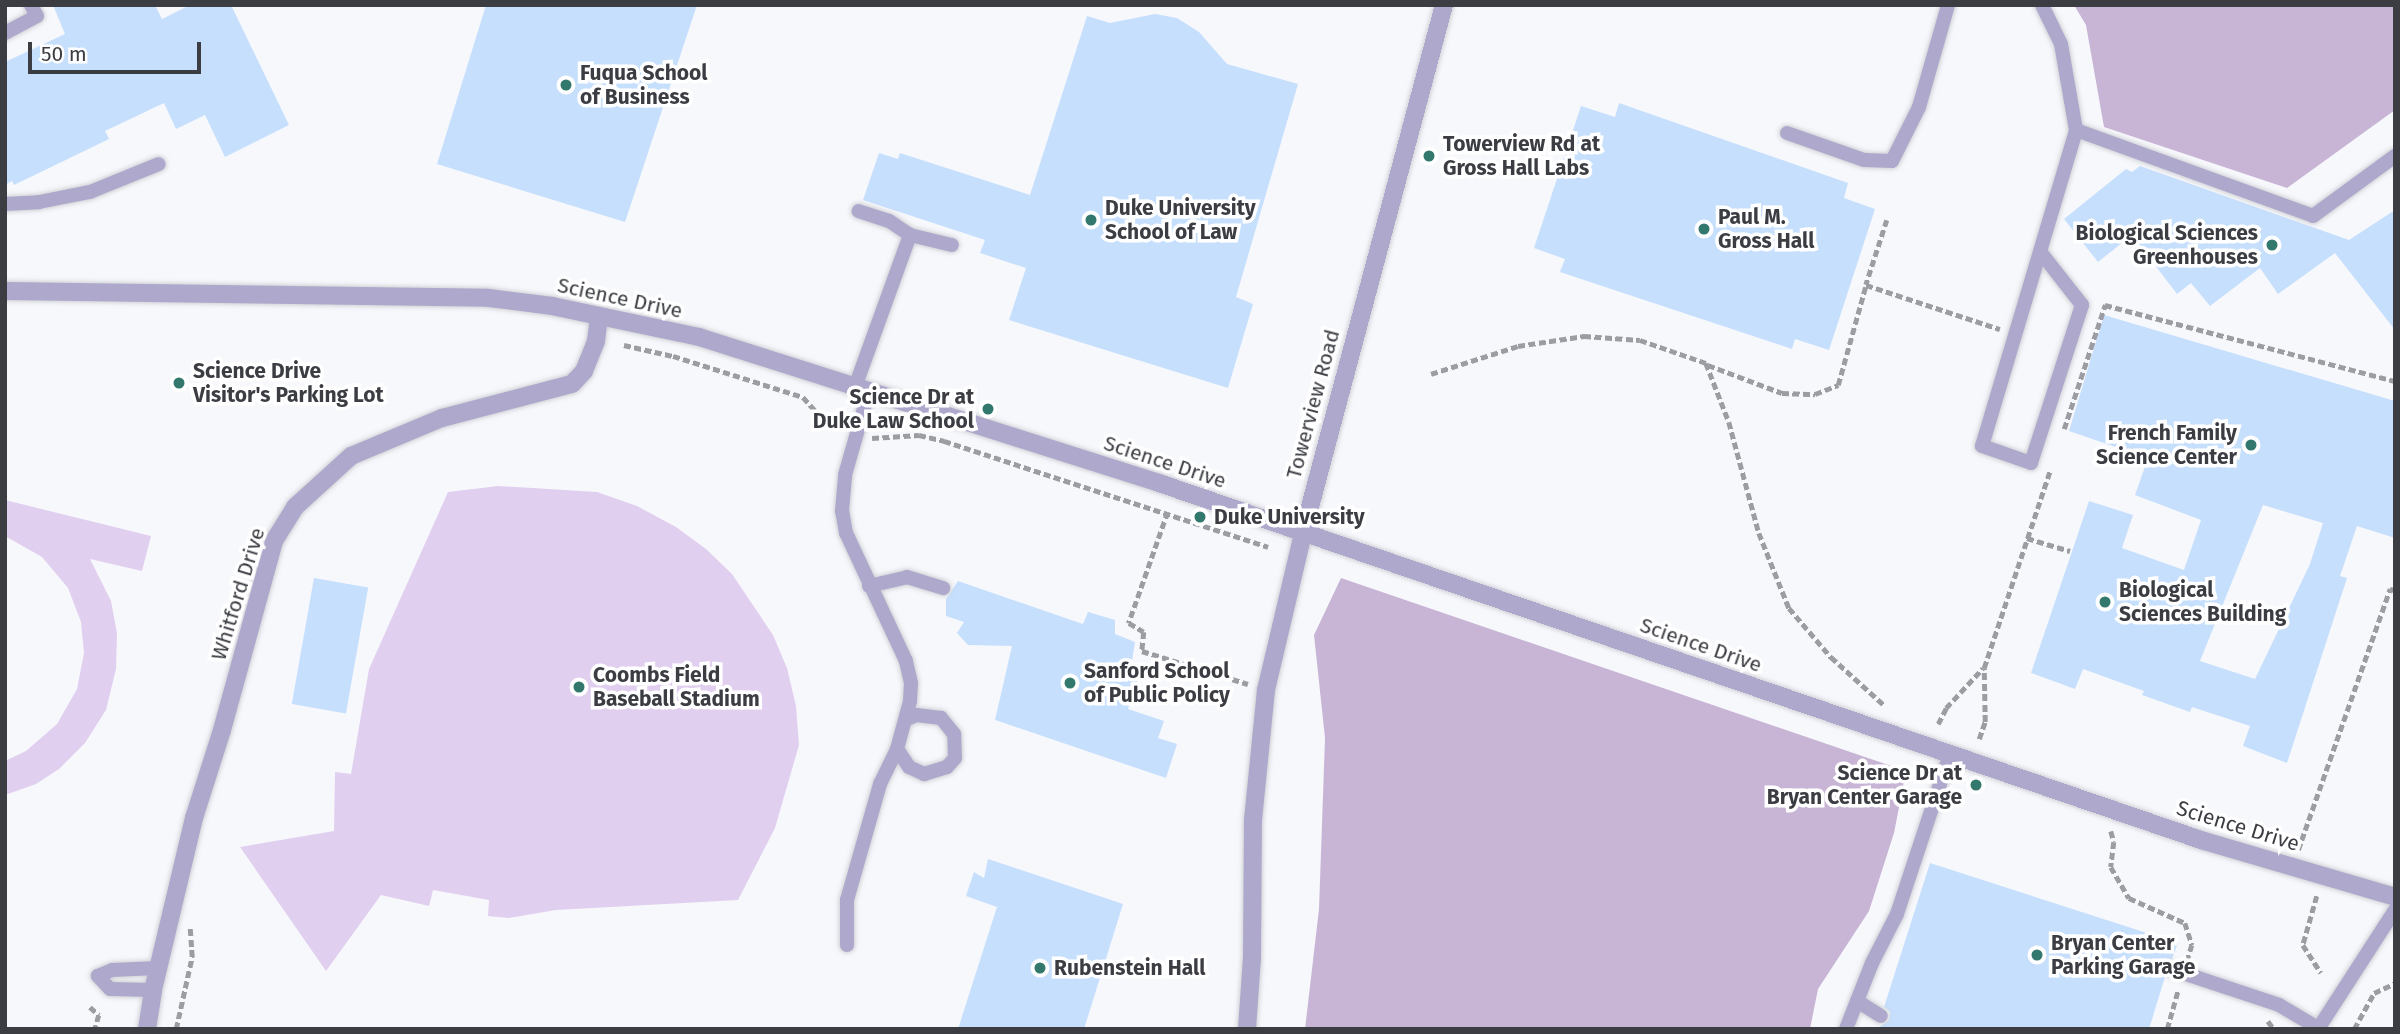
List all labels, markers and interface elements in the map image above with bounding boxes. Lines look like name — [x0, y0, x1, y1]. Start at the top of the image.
scale bar — [32, 28, 205, 72]
text: 50 m — [41, 41, 87, 67]
place label: Fuqua School of Business — [580, 60, 708, 110]
marker: Fuqua School of Business — [558, 77, 574, 93]
place label: Towerview Rd at Gross Hall Labs — [1443, 131, 1600, 181]
marker: Towerview Rd at Gross Hall Labs — [1421, 148, 1437, 164]
place label: Duke University School of Law — [1105, 195, 1256, 245]
place label: Paul M. Gross Hall — [1718, 204, 1814, 254]
marker: Duke University School of Law — [1083, 212, 1099, 228]
place label: Biological Sciences Greenhouses — [2076, 220, 2258, 270]
marker: Paul M. Gross Hall — [1696, 221, 1712, 237]
marker: Biological Sciences Greenhouses — [2264, 237, 2280, 253]
street label: Science Drive — [555, 272, 685, 324]
street label: Towerview Road — [1281, 327, 1345, 481]
place label: Science Drive Visitor's Parking Lot — [193, 358, 384, 408]
marker: Science Drive Visitor's Parking Lot — [171, 375, 187, 391]
place label: Science Dr at Duke Law School — [813, 384, 974, 434]
marker: Science Dr at Duke Law School — [980, 401, 996, 417]
place label: French Family Science Center — [2096, 420, 2237, 470]
street label: Science Drive — [1101, 430, 1229, 494]
marker: French Family Science Center — [2243, 437, 2259, 453]
place label: Duke University — [1214, 504, 1365, 530]
marker: Duke University — [1192, 509, 1208, 525]
street label: Whitford Drive — [206, 525, 270, 663]
place label: Biological Sciences Building — [2119, 577, 2286, 627]
marker: Biological Sciences Building — [2097, 594, 2113, 610]
street label: Science Drive — [1637, 612, 1765, 678]
place label: Sanford School of Public Policy — [1084, 658, 1230, 708]
place label: Coombs Field Baseball Stadium — [593, 662, 760, 712]
marker: Sanford School of Public Policy — [1062, 675, 1078, 691]
marker: Coombs Field Baseball Stadium — [571, 679, 587, 695]
place label: Science Dr at Bryan Center Garage — [1767, 760, 1962, 810]
marker: Science Dr at Bryan Center Garage — [1968, 777, 1984, 793]
street label: Science Drive — [2174, 795, 2302, 857]
place label: Bryan Center Parking Garage — [2051, 930, 2195, 980]
marker: Bryan Center Parking Garage — [2029, 947, 2045, 963]
place label: Rubenstein Hall — [1054, 955, 1205, 981]
marker: Rubenstein Hall — [1032, 960, 1048, 976]

